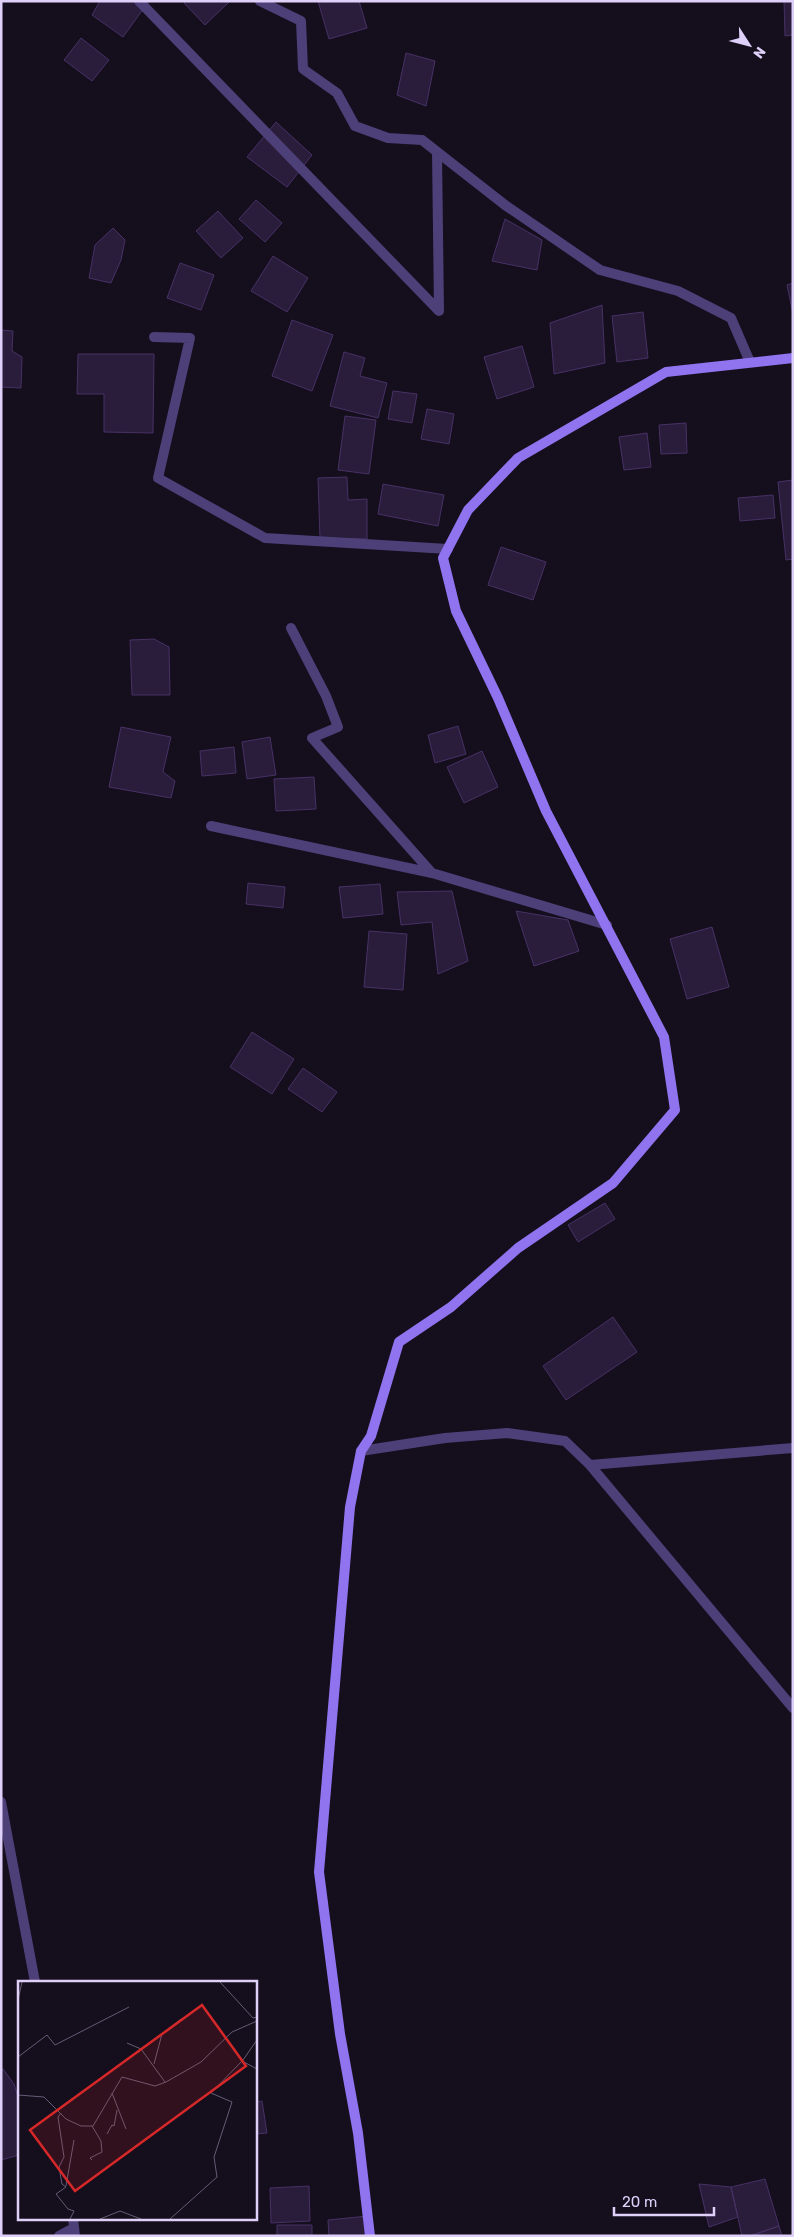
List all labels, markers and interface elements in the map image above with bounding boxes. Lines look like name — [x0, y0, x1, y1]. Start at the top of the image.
north arrow — [724, 20, 774, 70]
text: N — [749, 43, 769, 61]
inset map — [18, 1981, 256, 2220]
scale bar — [614, 2184, 714, 2216]
text: 20 m — [622, 2193, 657, 2211]

